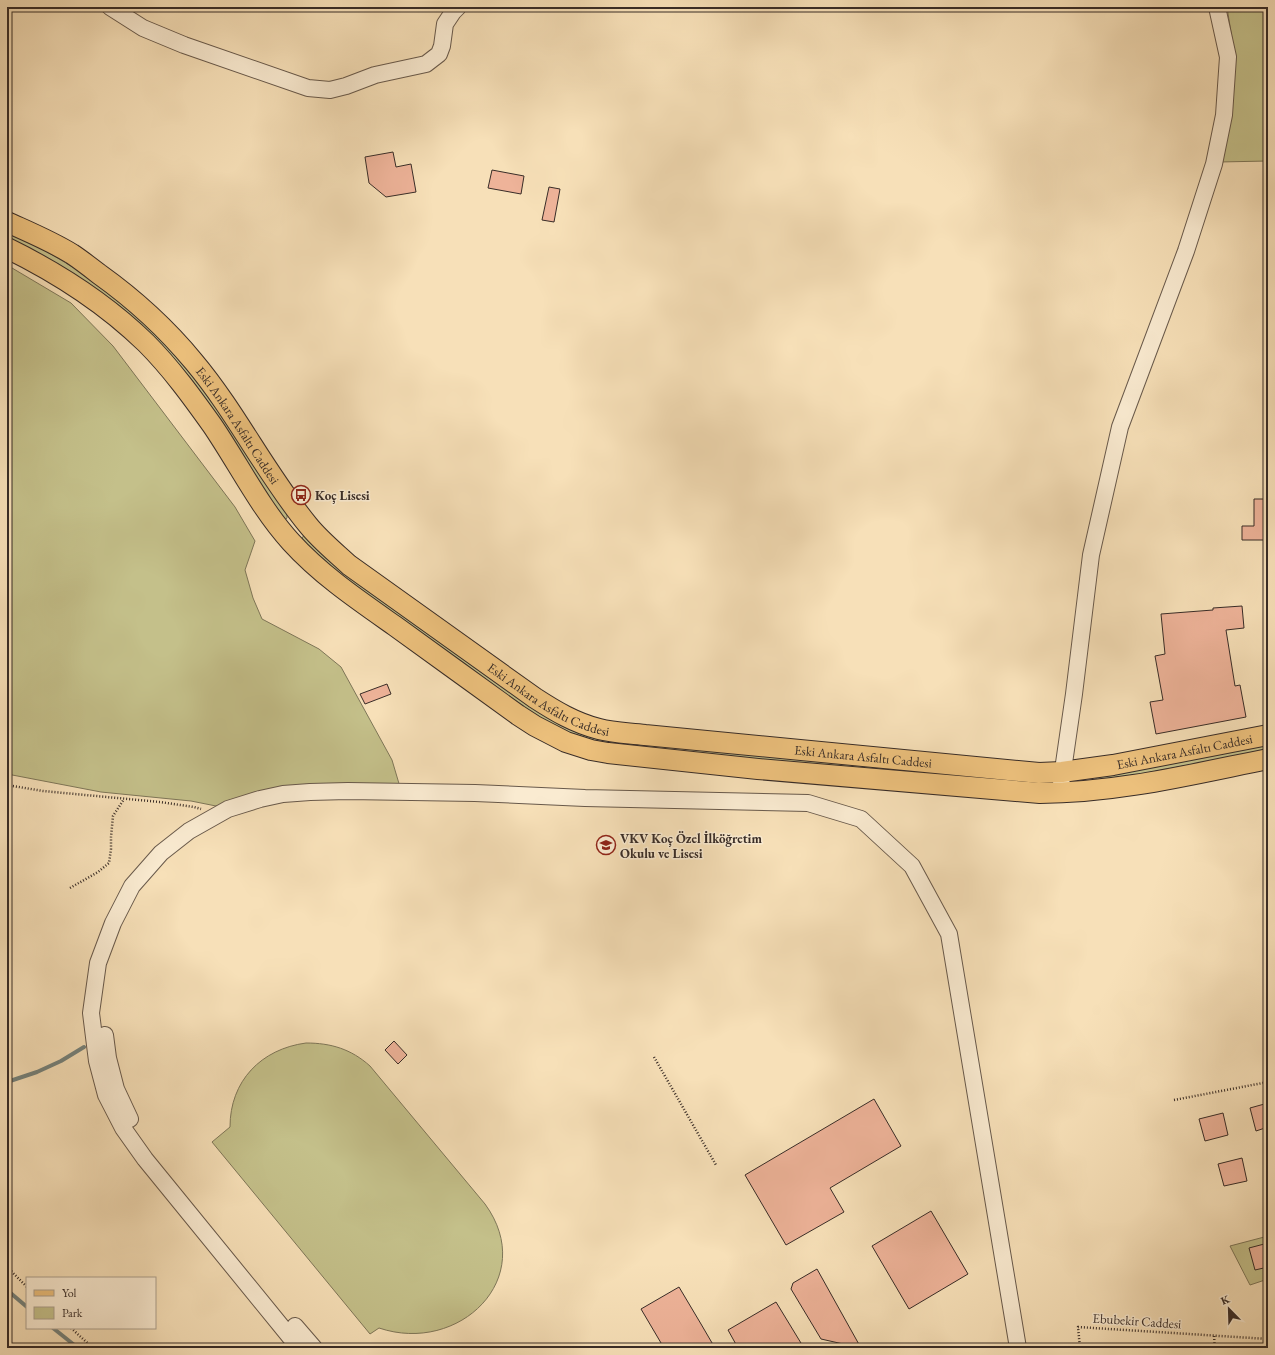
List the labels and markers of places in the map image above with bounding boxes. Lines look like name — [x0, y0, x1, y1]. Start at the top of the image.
bus stop icon: Koç Lisesi — [290, 484, 312, 506]
place label: Koç Lisesi — [315, 487, 370, 504]
place label: VKV Koç Özel İlköğretim Okulu ve Lisesi — [620, 830, 762, 862]
school or university icon: VKV Koç Özel İlköğretim Okulu ve Lisesi — [595, 834, 617, 856]

